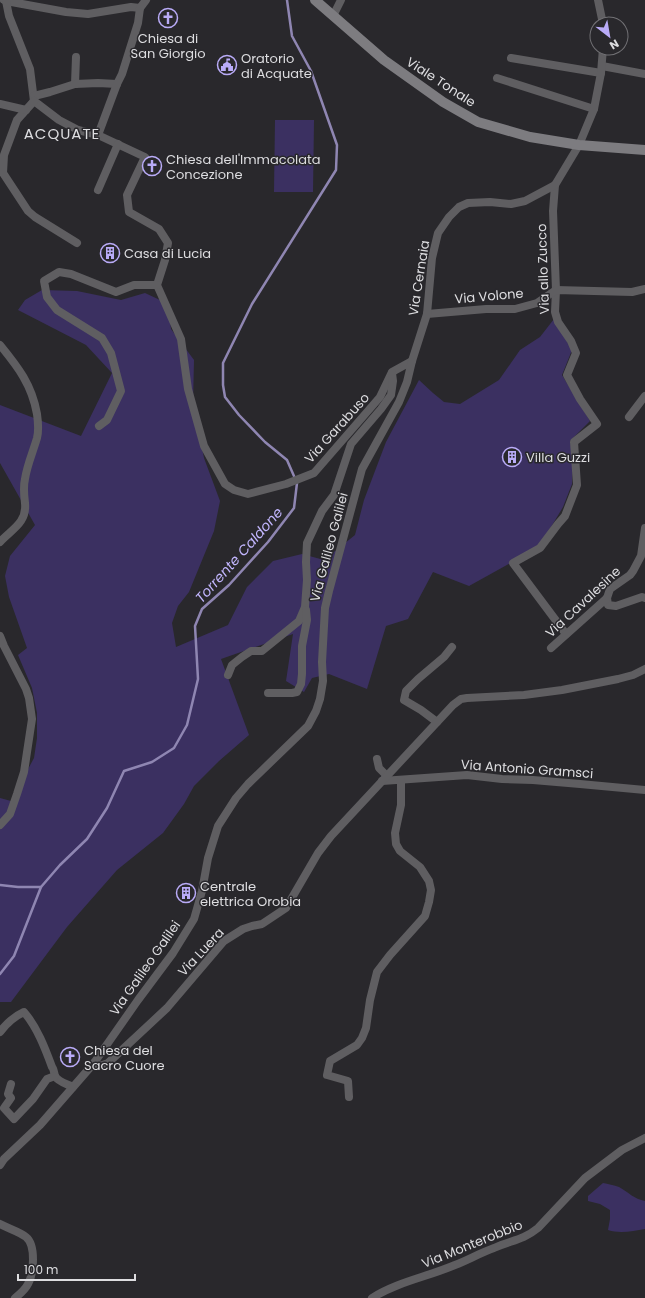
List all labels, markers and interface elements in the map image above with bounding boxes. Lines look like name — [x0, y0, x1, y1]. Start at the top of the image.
church icon: Chiesa di San Giorgio — [157, 7, 179, 29]
north arrow — [589, 16, 629, 56]
place label: Chiesa di San Giorgio — [131, 29, 206, 63]
text: N — [606, 36, 622, 54]
place label: Oratorio di Acquate — [241, 49, 312, 83]
street label: Viale Tonale — [403, 52, 479, 112]
public building icon: Oratorio di Acquate — [216, 54, 238, 76]
district label: ACQUATE — [24, 123, 100, 144]
place label: Chiesa dell'Immacolata Concezione — [166, 150, 320, 184]
church icon: Chiesa dell'Immacolata Concezione — [141, 155, 163, 177]
street label: Via allo Zucco — [532, 223, 554, 315]
street label: Via Cernaia — [404, 239, 434, 317]
building icon: Casa di Lucia — [99, 242, 121, 264]
place label: Casa di Lucia — [124, 244, 211, 263]
street label: Via Volone — [454, 284, 524, 308]
street label: Via Garabuso — [300, 389, 374, 467]
building icon: Villa Guzzi — [501, 446, 523, 468]
place label: Villa Guzzi — [526, 448, 590, 467]
street label: Via Galileo Galilei — [305, 490, 353, 604]
water label: Torrente Caldone — [191, 503, 288, 607]
street label: Via Cavalesine — [541, 562, 625, 642]
street label: Via Antonio Gramsci — [460, 755, 594, 783]
place label: Centrale elettrica Orobia — [200, 877, 301, 911]
building icon: Centrale elettrica Orobia — [175, 882, 197, 904]
street label: Via Galileo Galilei — [105, 917, 185, 1019]
street label: Via Luera — [174, 924, 228, 980]
place label: Chiesa del Sacro Cuore — [84, 1041, 165, 1075]
church icon: Chiesa del Sacro Cuore — [59, 1046, 81, 1068]
street label: Via Monterobbio — [419, 1215, 525, 1273]
scale bar — [18, 1256, 135, 1282]
text: 100 m — [24, 1261, 58, 1278]

